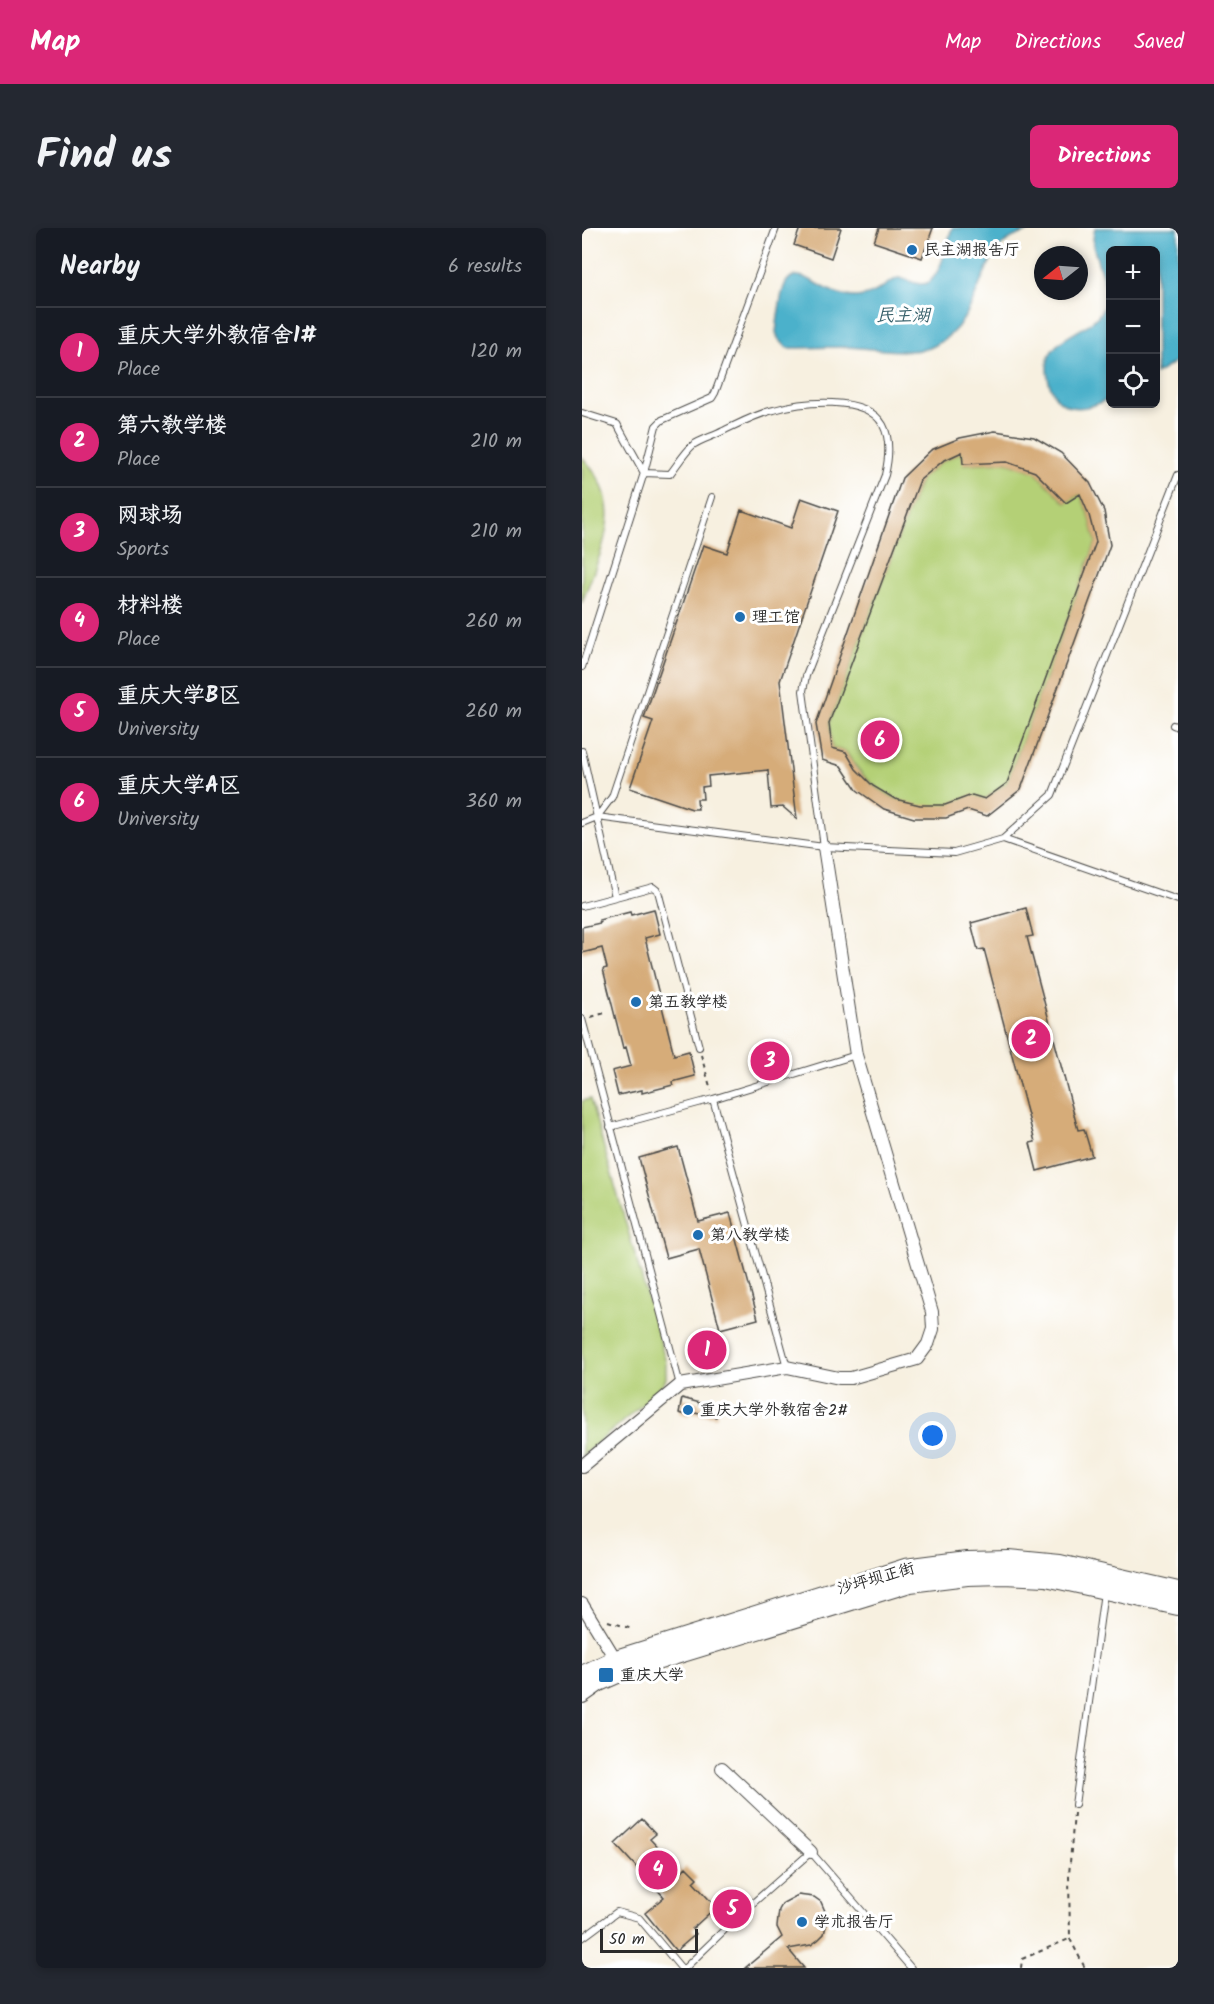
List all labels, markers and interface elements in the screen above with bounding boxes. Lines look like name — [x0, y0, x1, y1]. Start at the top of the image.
text: Map — [30, 20, 81, 65]
text: Map — [945, 26, 981, 59]
text: Directions — [1014, 26, 1101, 59]
text: Saved — [1134, 26, 1184, 59]
text: Find us — [36, 123, 172, 190]
button: Directions — [1030, 125, 1178, 188]
place label: 民主湖报告厅 — [924, 238, 1020, 263]
marker: 民主湖报告厅 — [905, 243, 919, 257]
text: Nearby — [60, 246, 140, 288]
north arrow — [1034, 246, 1088, 300]
map controls — [1106, 246, 1160, 408]
button: + — [1106, 246, 1160, 300]
text: 6 results — [448, 251, 522, 283]
button: − — [1106, 300, 1160, 354]
water label: 民主湖 — [876, 302, 932, 331]
text: 重庆大学外教宿舍1# — [117, 319, 317, 354]
text: 1 — [76, 336, 83, 368]
text: 120 m — [470, 336, 522, 368]
text: Place — [117, 354, 160, 386]
button: locate — [1106, 354, 1160, 408]
text: 第六教学楼 — [117, 409, 227, 444]
text: 2 — [74, 426, 85, 458]
text: 210 m — [470, 426, 522, 458]
text: Place — [117, 444, 160, 476]
text: 网球场 — [117, 499, 183, 534]
text: 3 — [74, 516, 85, 548]
text: 210 m — [470, 516, 522, 548]
text: Sports — [117, 534, 169, 566]
text: 材料楼 — [117, 589, 183, 624]
place label: 理工馆 — [752, 605, 800, 630]
text: 4 — [74, 606, 85, 638]
text: 260 m — [465, 606, 522, 638]
marker: 理工馆 — [733, 610, 747, 624]
text: Place — [117, 624, 160, 656]
text: 重庆大学B区 — [117, 679, 241, 714]
text: 5 — [74, 696, 85, 728]
text: 260 m — [465, 696, 522, 728]
text: University — [117, 714, 199, 746]
pin: 6 — [860, 718, 900, 762]
text: 重庆大学A区 — [117, 769, 241, 804]
text: 6 — [74, 786, 85, 818]
text: 360 m — [466, 786, 522, 818]
text: University — [117, 804, 199, 836]
place label: 第五教学楼 — [648, 990, 728, 1015]
marker: 第五教学楼 — [629, 995, 643, 1009]
pin: 2 — [1012, 1016, 1050, 1062]
pin: 3 — [750, 1038, 789, 1084]
place label: 第八教学楼 — [710, 1223, 790, 1248]
marker: 第八教学楼 — [691, 1228, 705, 1242]
pin: 1 — [688, 1328, 726, 1372]
place label: 重庆大学外教宿舍2# — [700, 1398, 848, 1423]
marker: 重庆大学外教宿舍2# — [681, 1403, 695, 1417]
your location — [918, 1421, 947, 1450]
street label: 沙坪坝正街 — [834, 1556, 918, 1602]
place label: 重庆大学 — [620, 1663, 684, 1688]
marker: 重庆大学 — [597, 1666, 615, 1684]
pin: 4 — [638, 1848, 678, 1892]
pin: 5 — [712, 1886, 752, 1932]
place label: 学术报告厅 — [814, 1910, 894, 1935]
marker: 学术报告厅 — [795, 1915, 809, 1929]
scale bar — [600, 1926, 698, 1954]
text: 50 m — [609, 1927, 645, 1952]

